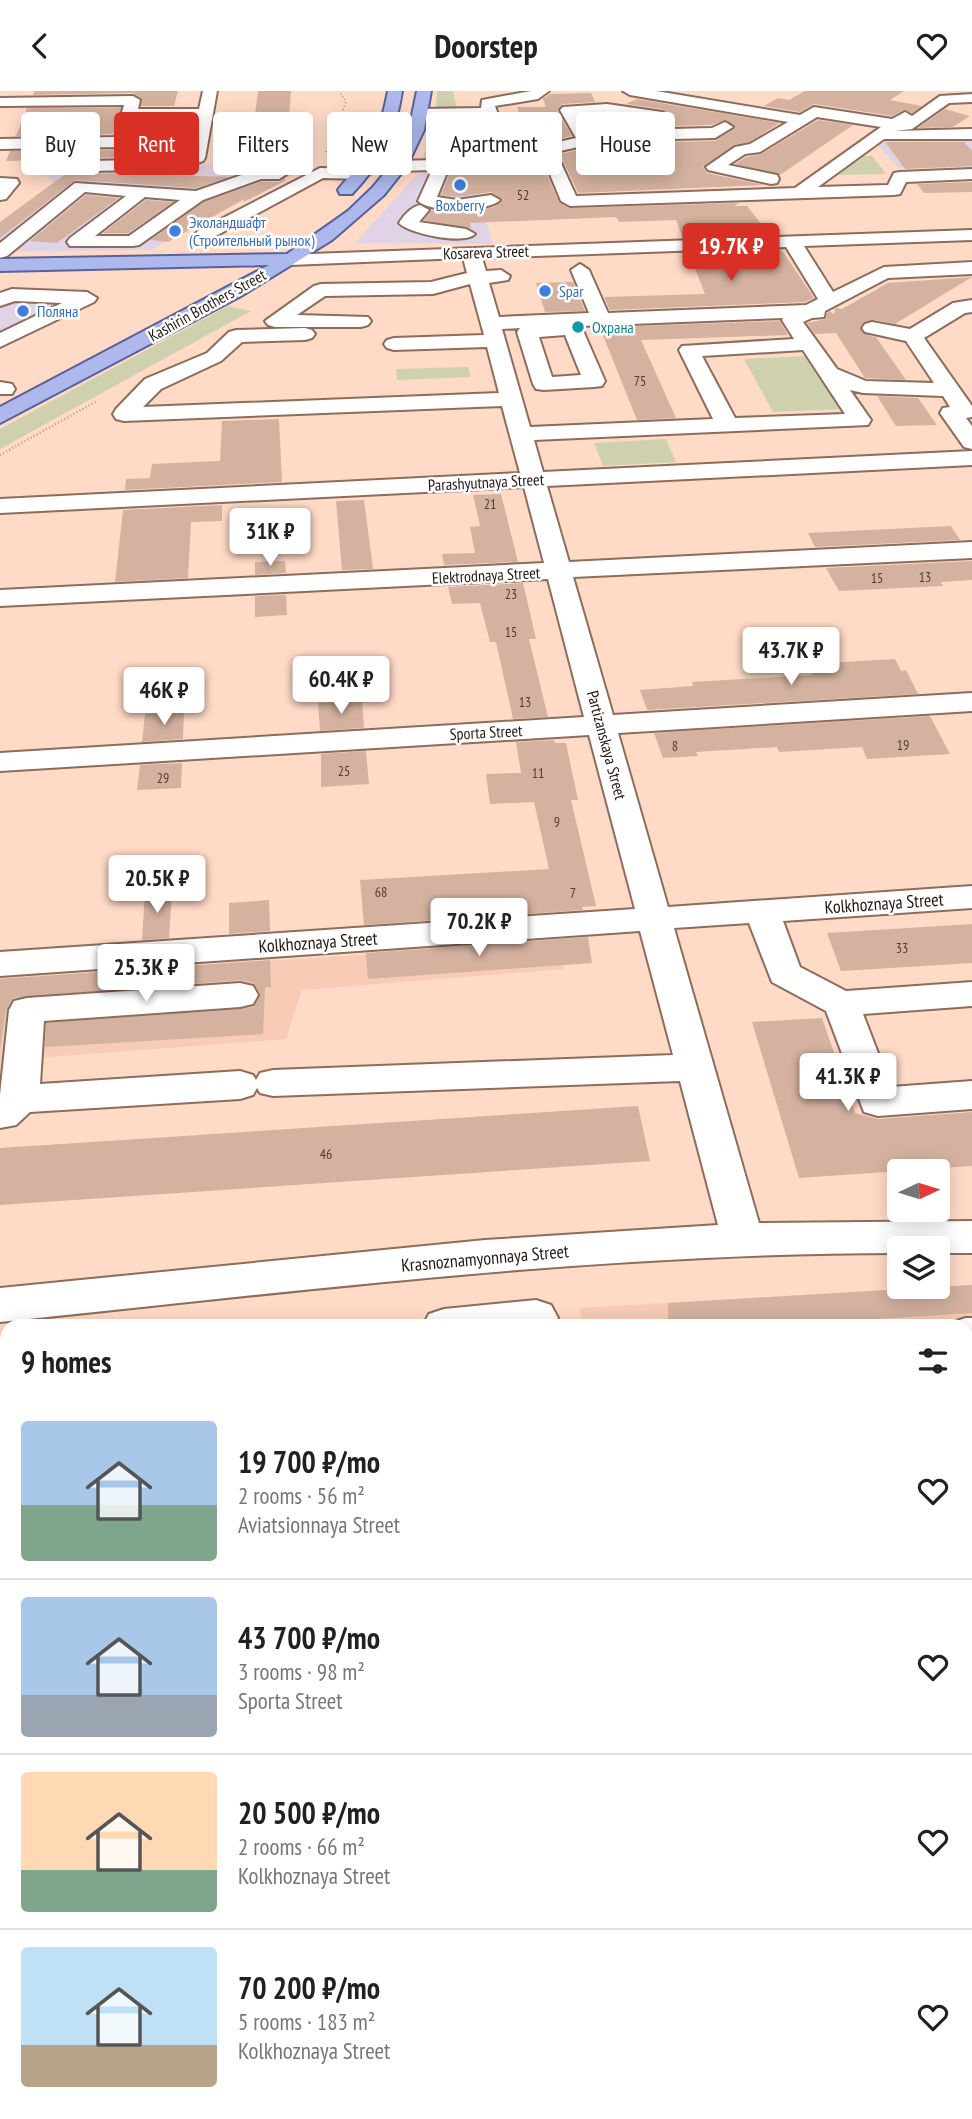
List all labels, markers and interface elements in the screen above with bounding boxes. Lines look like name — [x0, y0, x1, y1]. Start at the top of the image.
text: Doorstep — [434, 25, 538, 67]
icon: back — [21, 27, 59, 65]
icon: heart — [913, 27, 951, 65]
chip: Buy — [21, 112, 100, 175]
chip: Rent — [114, 112, 199, 175]
chip: Filters — [213, 112, 313, 175]
chip: New — [327, 112, 412, 175]
chip: Apartment — [426, 112, 562, 175]
chip: House — [576, 112, 675, 175]
marker: Boxberry — [452, 177, 468, 193]
house number: 52 — [517, 186, 529, 204]
place label: Boxberry — [435, 195, 485, 215]
place label: Эколандшафт (Строительный рынок) — [189, 212, 315, 250]
marker: Эколандшафт (Строительный рынок) — [167, 223, 183, 239]
pin: 19.7K ₽ — [666, 223, 796, 283]
text: 19.7K ₽ — [699, 231, 763, 260]
street label: Kosareva Street — [443, 240, 530, 263]
street label: Kashirin Brothers Street — [145, 264, 270, 346]
place label: Spar — [559, 281, 584, 301]
marker: Spar — [537, 283, 553, 299]
place label: Поляна — [37, 301, 78, 321]
marker: Поляна — [15, 303, 31, 319]
place label: Охрана — [592, 317, 634, 337]
marker: Охрана — [570, 319, 586, 335]
house number: 75 — [634, 372, 646, 390]
street label: Parashyutnaya Street — [427, 469, 545, 495]
house number: 21 — [484, 495, 496, 513]
pin: 31K ₽ — [221, 509, 319, 568]
text: 31K ₽ — [245, 516, 295, 545]
street label: Elektrodnaya Street — [431, 562, 541, 588]
house number: 13 — [919, 568, 931, 586]
house number: 15 — [871, 569, 883, 587]
house number: 23 — [505, 585, 517, 603]
house number: 15 — [505, 623, 517, 641]
pin: 43.7K ₽ — [726, 627, 856, 687]
text: 43.7K ₽ — [759, 635, 823, 664]
pin: 60.4K ₽ — [276, 657, 406, 716]
text: 60.4K ₽ — [309, 664, 373, 693]
pin: 46K ₽ — [115, 667, 213, 727]
text: 46K ₽ — [139, 675, 189, 704]
street label: Partizanskaya Street — [583, 688, 631, 802]
house number: 13 — [519, 693, 531, 711]
street label: Sporta Street — [449, 720, 523, 744]
house number: 19 — [897, 736, 909, 754]
house number: 8 — [672, 737, 678, 755]
house number: 25 — [338, 762, 350, 780]
house number: 11 — [532, 764, 544, 782]
house number: 29 — [157, 769, 169, 787]
house number: 9 — [554, 813, 560, 831]
pin: 20.5K ₽ — [92, 855, 222, 915]
text: 20.5K ₽ — [125, 863, 189, 892]
house number: 68 — [375, 883, 387, 901]
house number: 7 — [570, 884, 576, 902]
street label: Kolkhoznaya Street — [824, 887, 944, 919]
pin: 70.2K ₽ — [414, 899, 544, 958]
text: 70.2K ₽ — [447, 906, 511, 935]
street label: Kolkhoznaya Street — [258, 926, 378, 958]
house number: 33 — [896, 939, 908, 957]
pin: 25.3K ₽ — [81, 944, 211, 1004]
text: 25.3K ₽ — [114, 952, 178, 981]
pin: 41.3K ₽ — [783, 1053, 913, 1113]
text: 41.3K ₽ — [816, 1061, 880, 1090]
house number: 46 — [320, 1145, 332, 1163]
north arrow — [887, 1159, 950, 1221]
map controls — [887, 1159, 950, 1299]
button: layers — [887, 1236, 950, 1299]
street label: Krasnoznamyonnaya Street — [400, 1239, 570, 1277]
text: 9 homes — [21, 1342, 112, 1381]
icon: filters — [914, 1342, 952, 1380]
text: 19 700 ₽/mo — [238, 1442, 380, 1481]
icon: home — [77, 1449, 161, 1533]
icon: heart — [914, 1472, 952, 1510]
text: 2 rooms · 56 m² — [238, 1481, 365, 1510]
text: Aviatsionnaya Street — [238, 1510, 400, 1539]
text: 43 700 ₽/mo — [238, 1618, 380, 1657]
icon: home — [77, 1625, 161, 1709]
icon: heart — [914, 1648, 952, 1686]
text: 3 rooms · 98 m² — [238, 1657, 365, 1686]
text: Sporta Street — [238, 1686, 343, 1715]
text: 20 500 ₽/mo — [238, 1793, 380, 1832]
icon: home — [77, 1800, 161, 1884]
icon: heart — [914, 1823, 952, 1861]
text: 2 rooms · 66 m² — [238, 1832, 365, 1861]
text: Kolkhoznaya Street — [238, 1861, 390, 1890]
text: 70 200 ₽/mo — [238, 1968, 380, 2007]
icon: home — [77, 1975, 161, 2059]
icon: heart — [914, 1998, 952, 2036]
text: 5 rooms · 183 m² — [238, 2007, 375, 2036]
text: Kolkhoznaya Street — [238, 2036, 390, 2065]

